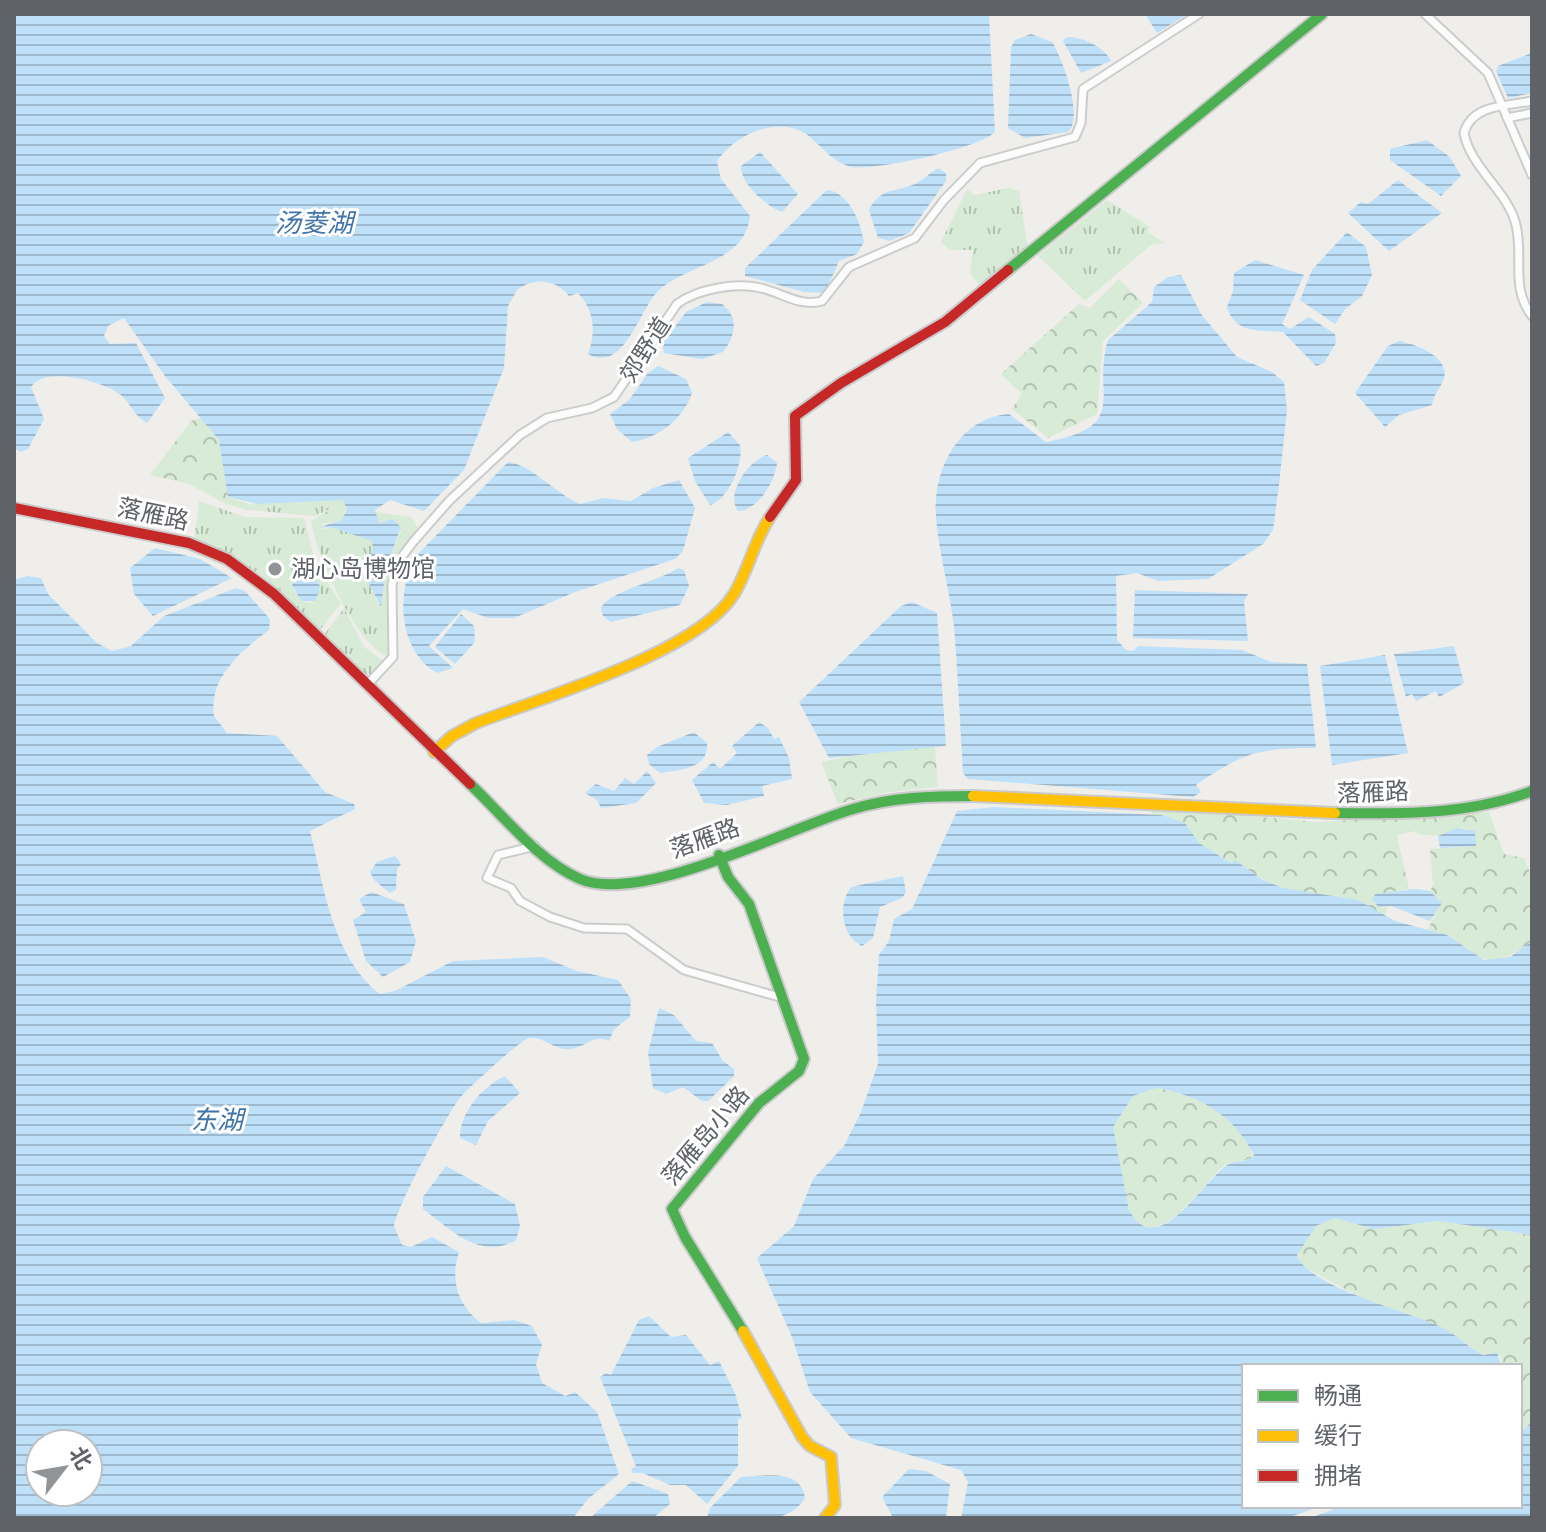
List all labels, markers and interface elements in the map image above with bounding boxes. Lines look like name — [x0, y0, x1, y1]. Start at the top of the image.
water label: 汤菱湖 — [275, 205, 357, 242]
street label: 郊野道 — [612, 310, 680, 390]
street label: 落雁路 — [114, 490, 192, 540]
place label: 湖心岛博物馆 — [291, 552, 435, 587]
marker: 湖心岛博物馆 — [266, 560, 284, 578]
street label: 落雁路 — [1336, 774, 1410, 812]
street label: 落雁路 — [665, 810, 745, 868]
street label: 落雁岛小路 — [654, 1079, 758, 1193]
water label: 东湖 — [191, 1102, 247, 1139]
legend — [1242, 1364, 1522, 1508]
text: 畅通 — [1314, 1379, 1362, 1414]
text: 缓行 — [1314, 1419, 1362, 1454]
north arrow — [24, 1428, 104, 1508]
text: 北 — [61, 1441, 100, 1476]
text: 拥堵 — [1314, 1459, 1362, 1494]

